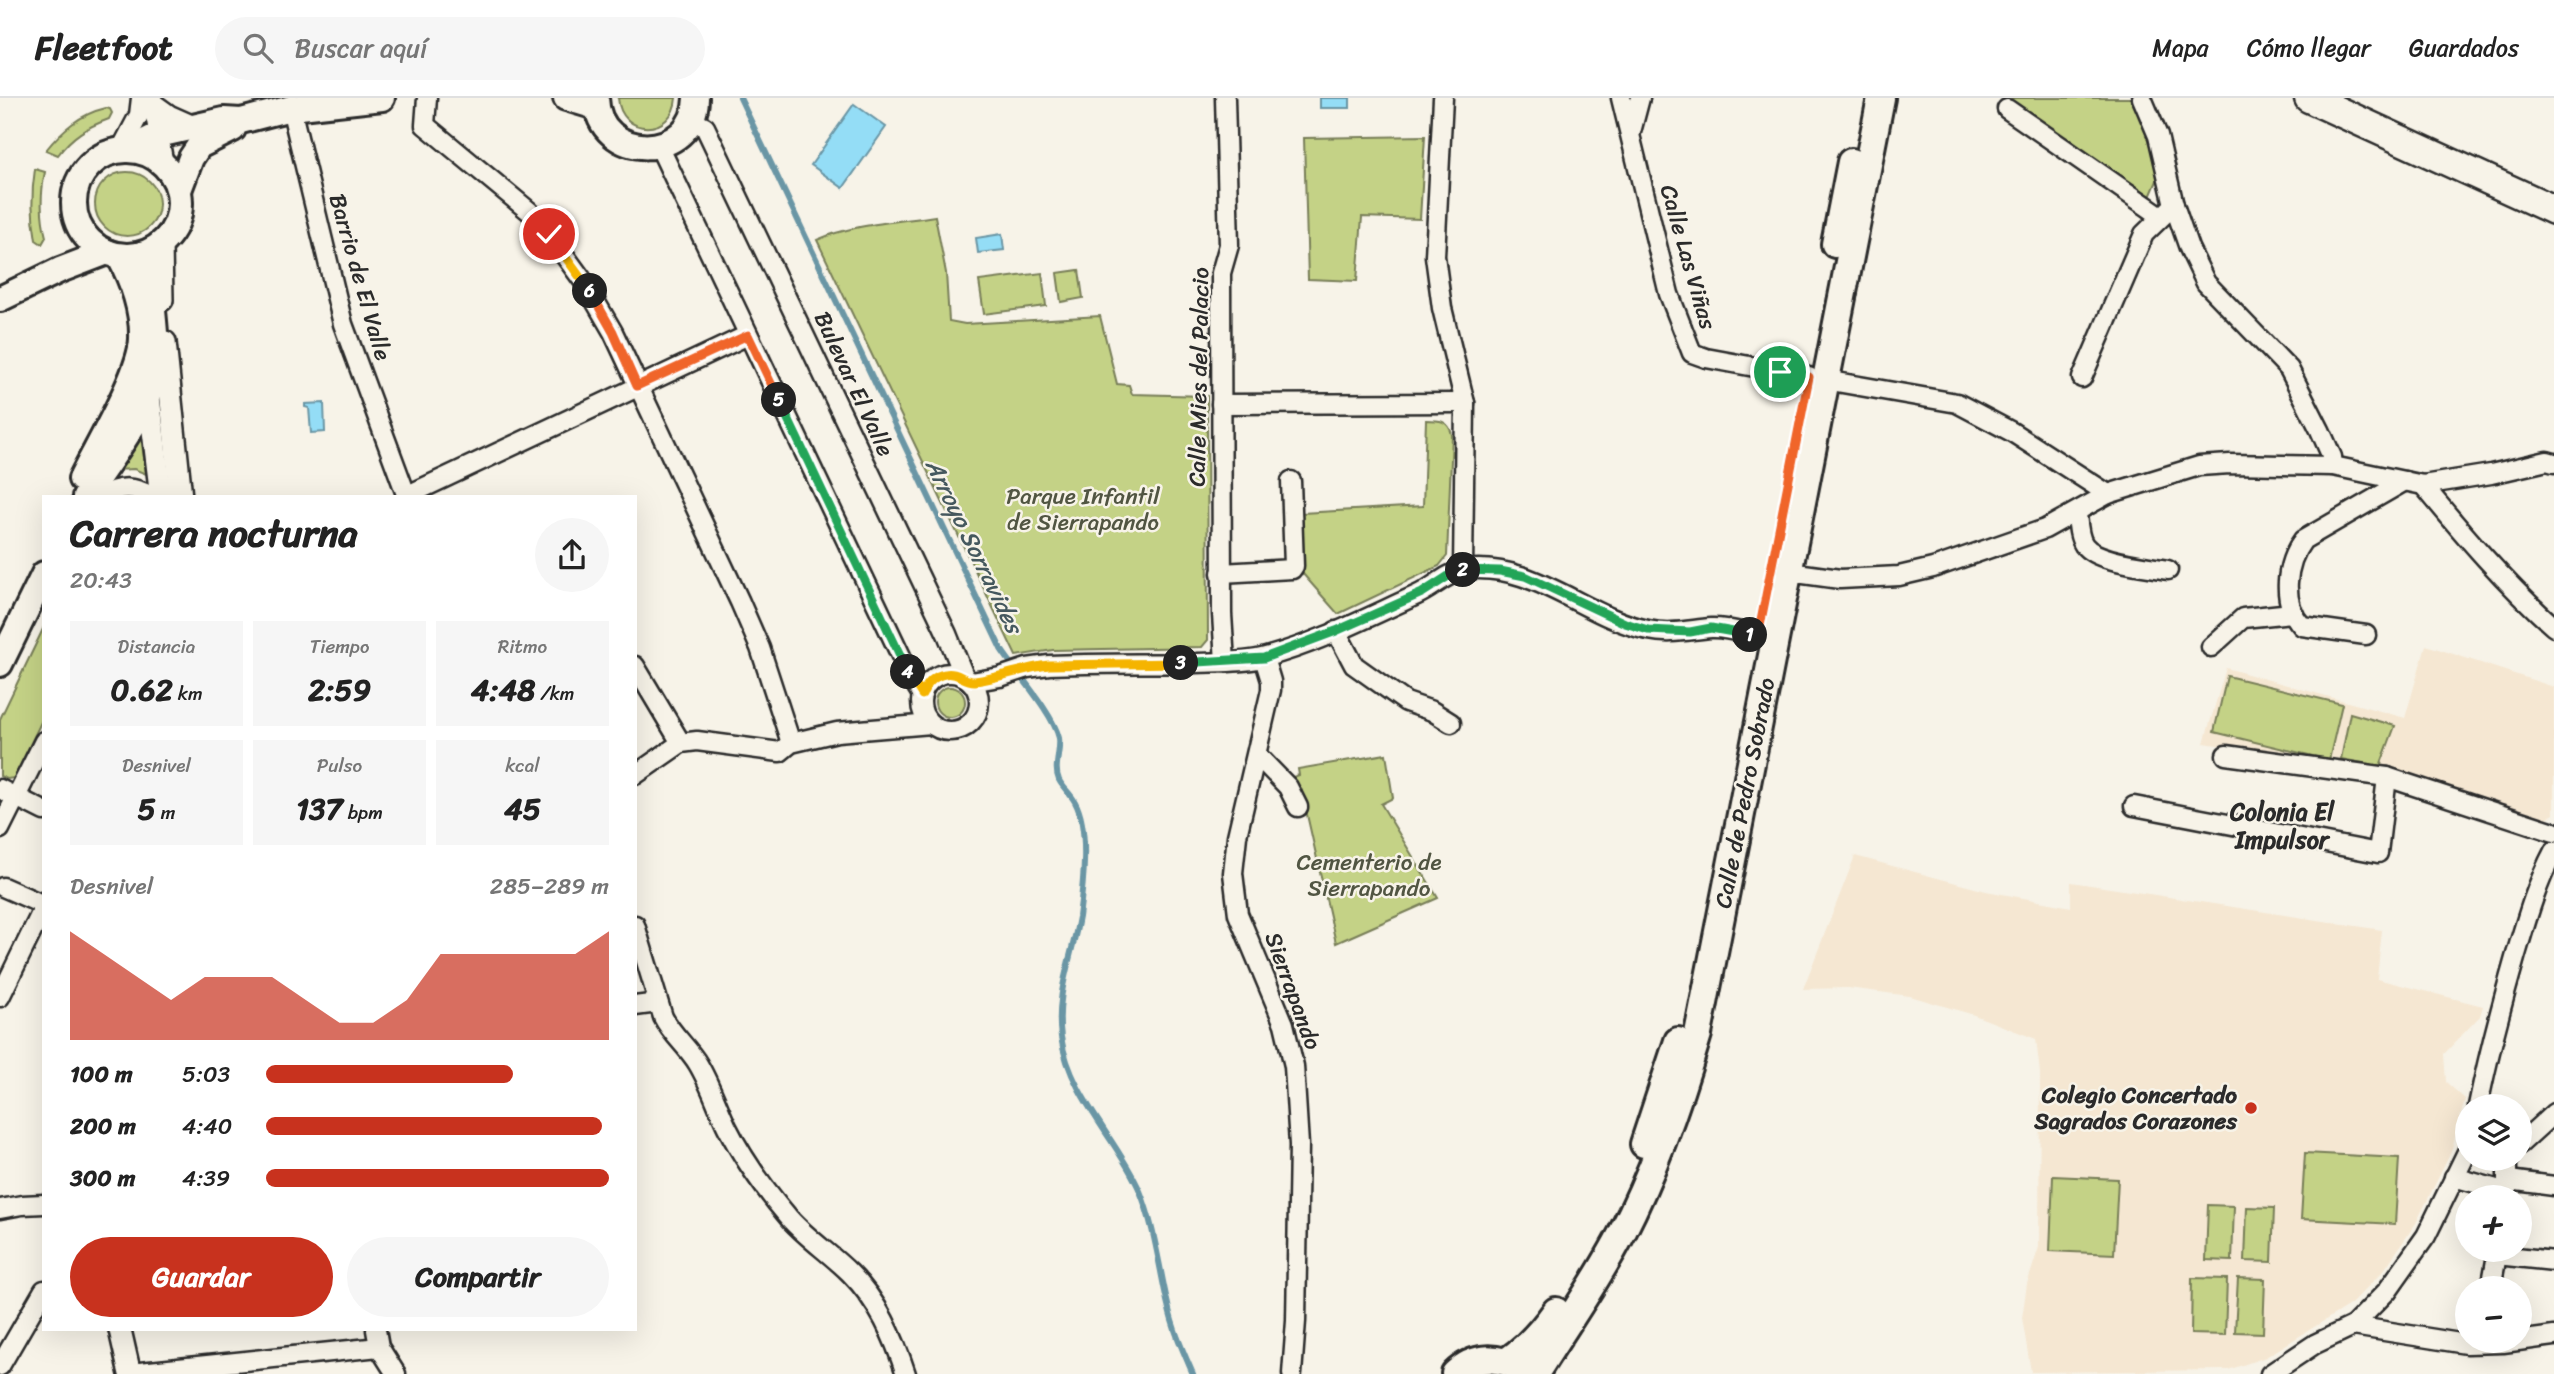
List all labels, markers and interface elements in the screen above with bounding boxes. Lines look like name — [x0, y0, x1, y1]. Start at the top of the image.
search box — [215, 17, 705, 80]
text: Fleetfoot — [35, 19, 173, 77]
text: Buscar aquí — [295, 25, 427, 71]
text: Mapa — [2152, 27, 2209, 69]
text: Cómo llegar — [2247, 27, 2371, 69]
text: Guardados — [2409, 27, 2519, 69]
icon: search — [239, 29, 277, 67]
street label: Calle Las Viñas — [1648, 180, 1728, 335]
street label: Barrio de El Valle — [317, 189, 403, 365]
pin — [519, 204, 579, 264]
icon: check — [530, 215, 568, 253]
street label: Calle Mies del Palacio — [1177, 267, 1221, 487]
pin: 6 — [572, 274, 608, 308]
text: 6 — [584, 274, 595, 307]
street label: Bulevar El Valle — [802, 304, 906, 464]
pin — [1750, 342, 1810, 402]
icon: arrive — [1761, 353, 1799, 391]
pin: 5 — [762, 382, 796, 418]
text: 5 — [773, 383, 784, 416]
water label: Arroyo Sorravides — [913, 450, 1036, 643]
park label: Parque Infantil de Sierrapando — [1006, 476, 1160, 543]
text: Carrera nocturna — [70, 500, 358, 567]
button: share — [535, 518, 609, 592]
pin: 2 — [1446, 552, 1480, 588]
text: 2 — [1457, 553, 1468, 586]
text: 20:43 — [70, 560, 132, 601]
pin: 1 — [1732, 618, 1768, 652]
text: 1 — [1745, 618, 1754, 651]
text: Distancia — [118, 630, 195, 663]
text: Tiempo — [310, 630, 369, 663]
text: Ritmo — [498, 630, 547, 663]
pin: 3 — [1164, 646, 1198, 680]
text: 3 — [1175, 646, 1186, 679]
pin: 4 — [890, 654, 926, 690]
text: 4 — [902, 655, 913, 688]
text: 0.62 — [111, 663, 173, 717]
text: 2:59 — [308, 663, 371, 717]
text: 4:48 — [471, 663, 535, 717]
street label: Calle de Pedro Sobrado — [1703, 674, 1787, 912]
text: km — [173, 677, 203, 710]
text: /km — [535, 677, 574, 710]
text: Desnivel — [122, 749, 191, 782]
text: Pulso — [317, 749, 362, 782]
text: kcal — [505, 749, 540, 782]
text: 5 — [138, 782, 156, 836]
text: 137 — [296, 782, 343, 836]
text: 45 — [504, 782, 541, 836]
district label: Colonia El Impulsor — [2229, 791, 2335, 861]
text: m — [156, 796, 175, 829]
text: bpm — [343, 796, 383, 829]
park label: Cementerio de Sierrapando — [1296, 842, 1442, 909]
text: Desnivel — [70, 866, 153, 907]
text: 285–289 m — [490, 866, 609, 907]
street label: Sierrapando — [1253, 926, 1333, 1056]
text: 100 m — [70, 1054, 133, 1095]
text: 5:03 — [182, 1054, 230, 1095]
place label: Colegio Concertado Sagrados Corazones — [2033, 1075, 2237, 1142]
map controls — [2455, 1094, 2532, 1353]
button: layers — [2455, 1094, 2532, 1171]
marker: Colegio Concertado Sagrados Corazones — [2243, 1100, 2259, 1116]
text: 200 m — [70, 1106, 136, 1147]
text: 4:40 — [182, 1106, 232, 1147]
text: 300 m — [70, 1158, 135, 1199]
text: 4:39 — [182, 1158, 230, 1199]
button: + — [2455, 1185, 2532, 1262]
button: Guardar — [70, 1237, 333, 1317]
button: Compartir — [347, 1237, 609, 1317]
button: − — [2455, 1276, 2532, 1353]

